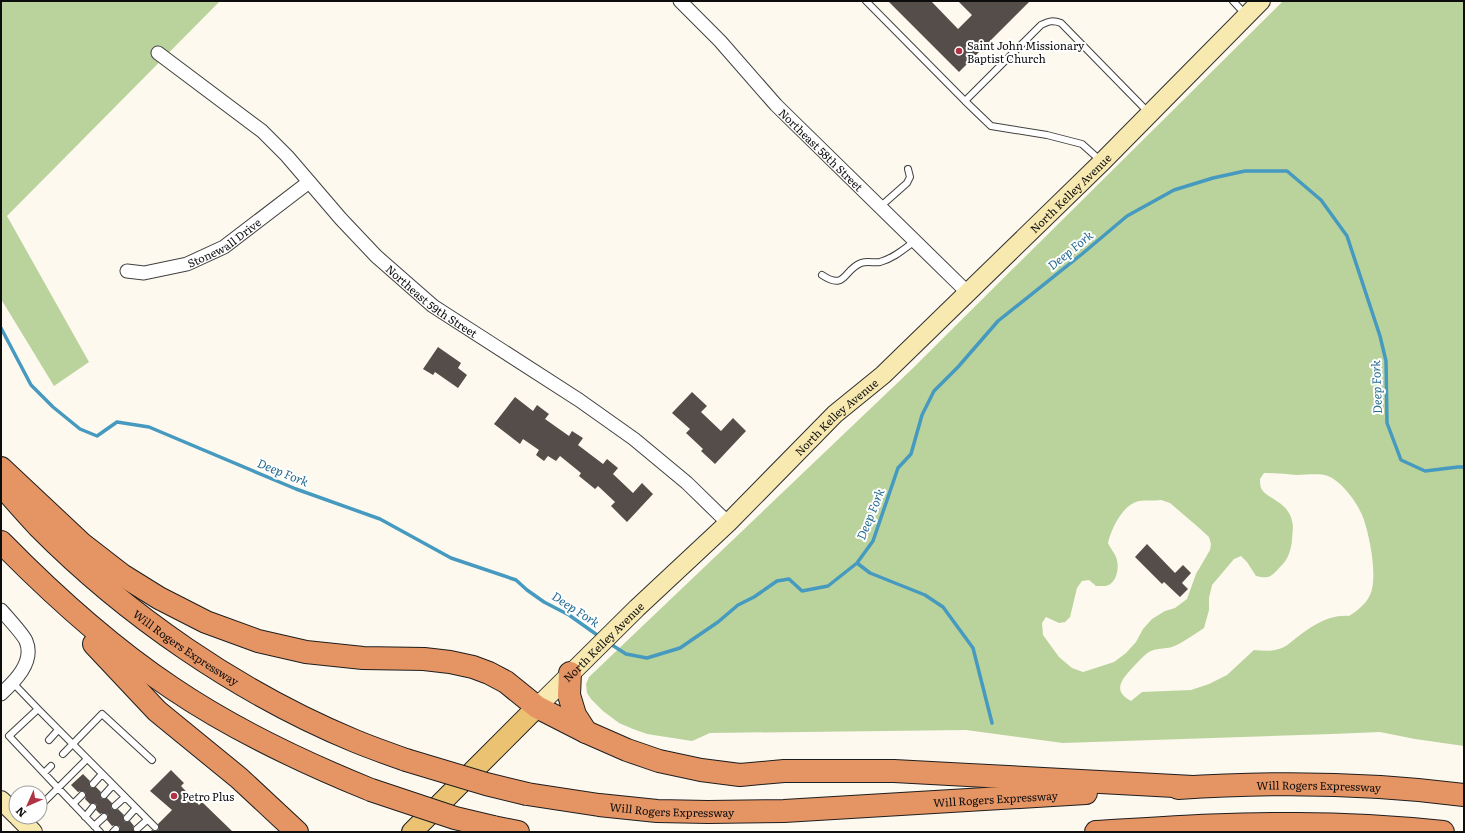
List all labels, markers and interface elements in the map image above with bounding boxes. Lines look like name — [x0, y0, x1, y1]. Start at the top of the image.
place label: Saint John Missionary Baptist Church — [967, 37, 1085, 66]
marker: Saint John Missionary Baptist Church — [954, 46, 964, 56]
street label: Northeast 58th Street — [776, 104, 867, 195]
street label: North Kelley Avenue — [1026, 149, 1115, 236]
street label: Stonewall Drive — [185, 214, 264, 271]
water label: Deep Fork — [1043, 226, 1097, 274]
street label: Northeast 59th Street — [383, 260, 481, 341]
water label: Deep Fork — [1366, 359, 1386, 414]
street label: North Kelley Avenue — [791, 374, 881, 459]
water label: Deep Fork — [255, 454, 312, 491]
water label: Deep Fork — [852, 485, 889, 542]
water label: Deep Fork — [549, 587, 604, 631]
street label: North Kelley Avenue — [559, 598, 647, 685]
street label: Will Rogers Expressway — [130, 605, 243, 689]
street label: Will Rogers Expressway — [1256, 776, 1382, 795]
north arrow — [8, 785, 48, 825]
street label: Will Rogers Expressway — [933, 787, 1059, 810]
place label: Petro Plus — [182, 788, 234, 804]
marker: Petro Plus — [169, 791, 179, 801]
street label: Will Rogers Expressway — [609, 798, 735, 820]
text: N — [11, 804, 29, 822]

